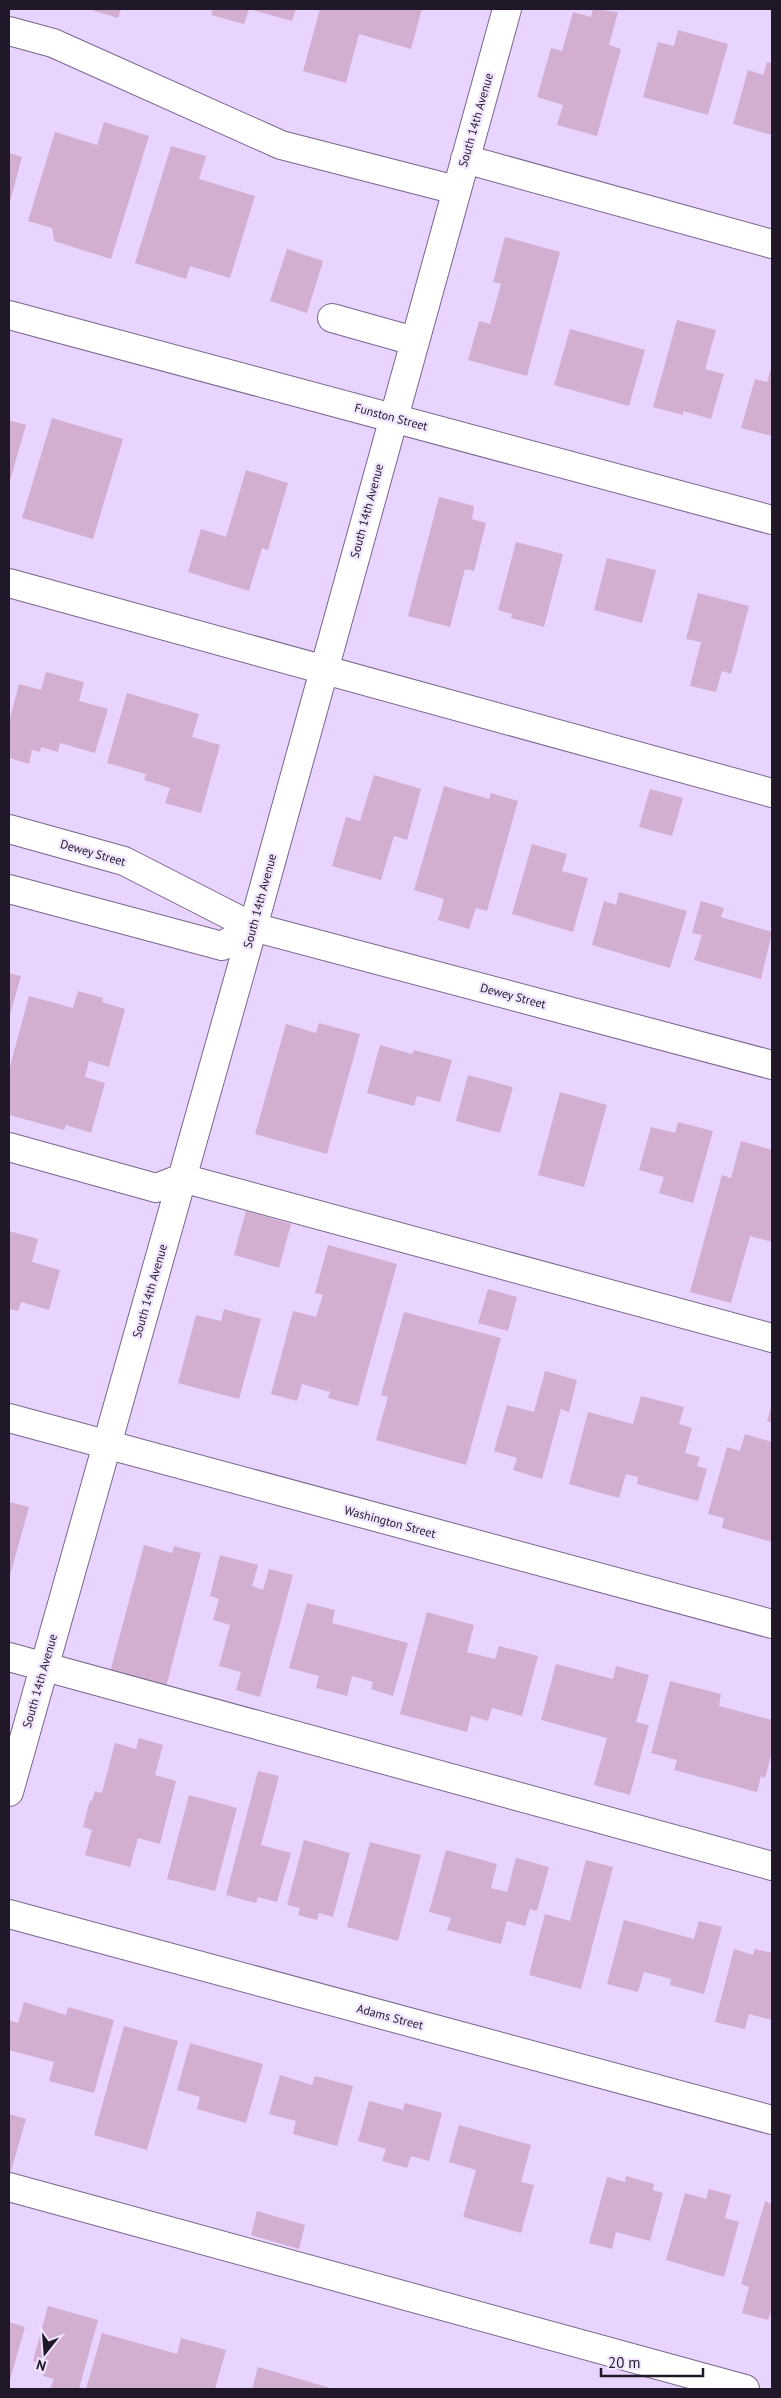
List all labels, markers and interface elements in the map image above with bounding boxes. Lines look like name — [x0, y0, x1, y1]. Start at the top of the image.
street label: South 14th Avenue — [455, 71, 496, 169]
street label: Funston Street — [353, 400, 429, 433]
street label: South 14th Avenue — [347, 462, 386, 560]
street label: Dewey Street — [59, 836, 128, 869]
street label: South 14th Avenue — [240, 852, 279, 950]
street label: Dewey Street — [479, 980, 548, 1011]
street label: South 14th Avenue — [129, 1242, 170, 1340]
street label: Washington Street — [343, 1502, 437, 1541]
street label: South 14th Avenue — [19, 1632, 60, 1730]
street label: Adams Street — [355, 2000, 425, 2033]
north arrow — [20, 2328, 70, 2378]
scale bar — [601, 2346, 704, 2378]
text: 20 m — [608, 2353, 641, 2372]
text: N — [34, 2355, 48, 2375]

